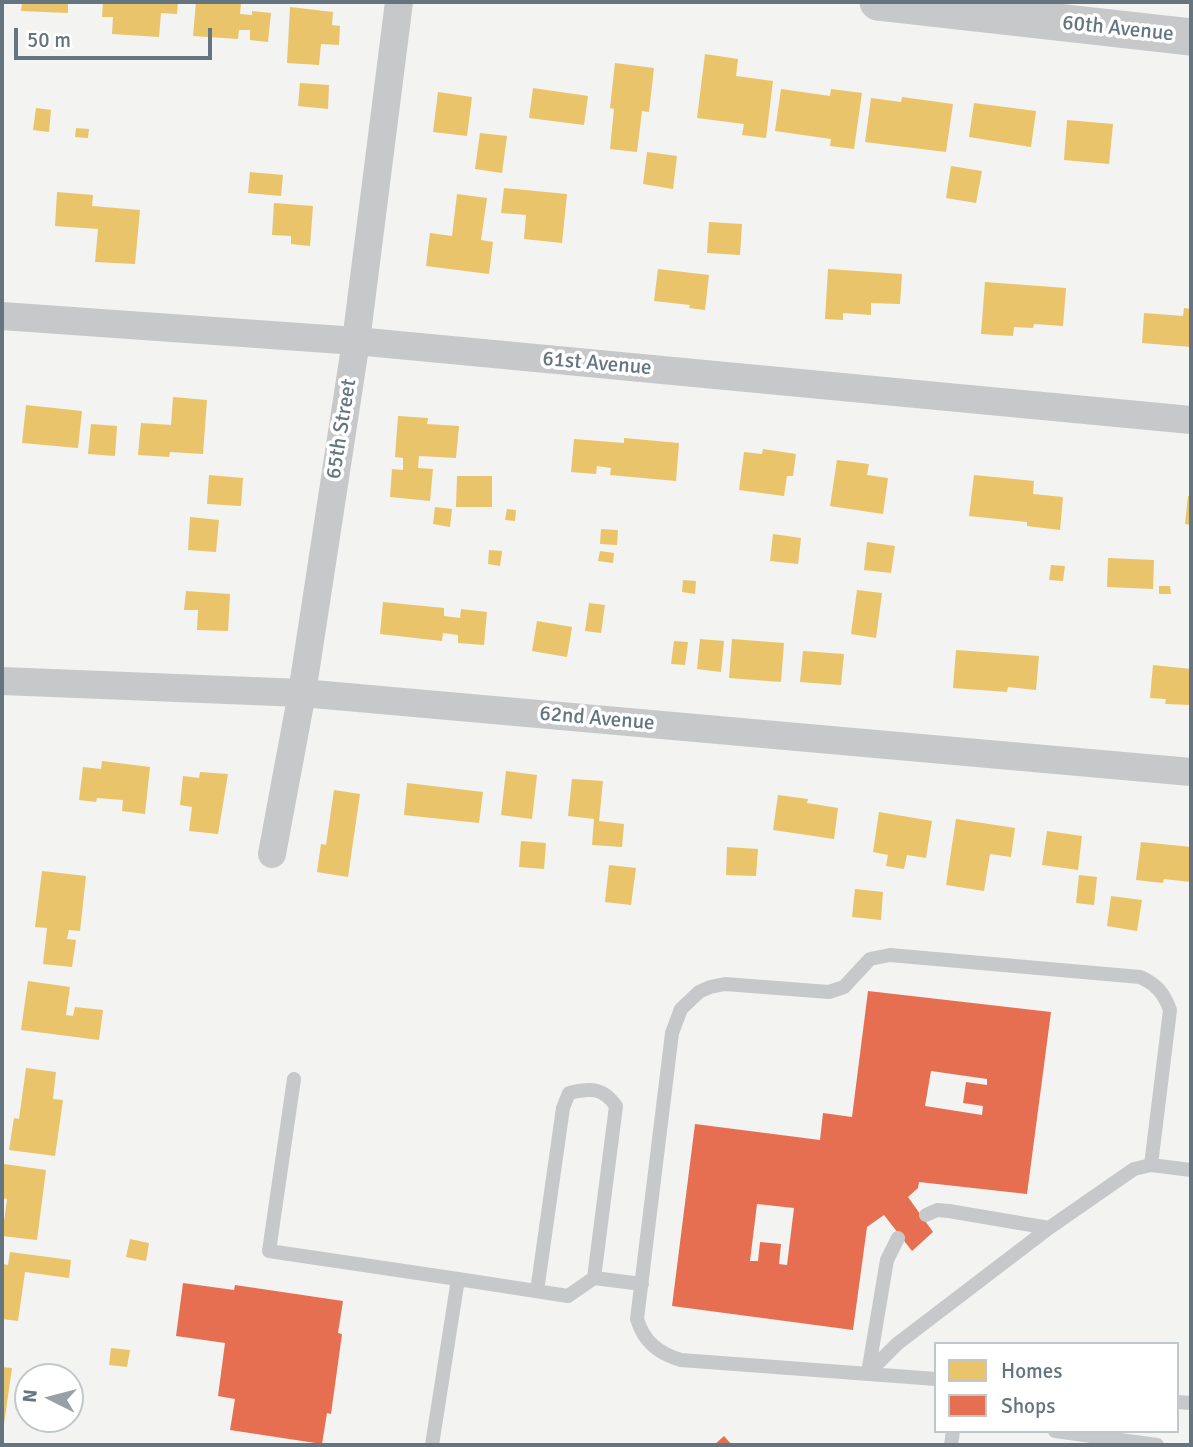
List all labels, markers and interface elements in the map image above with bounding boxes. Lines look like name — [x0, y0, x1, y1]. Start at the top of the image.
street label: 60th Avenue — [1061, 11, 1175, 47]
scale bar — [18, 14, 215, 58]
text: 50 m — [27, 27, 71, 53]
street label: 61st Avenue — [541, 347, 653, 381]
street label: 65th Street — [322, 377, 362, 481]
street label: 62nd Avenue — [538, 701, 656, 737]
legend — [934, 1342, 1179, 1433]
text: Homes — [1001, 1358, 1063, 1384]
north arrow — [14, 1363, 84, 1433]
text: N — [17, 1388, 43, 1404]
text: Shops — [1001, 1393, 1055, 1419]

